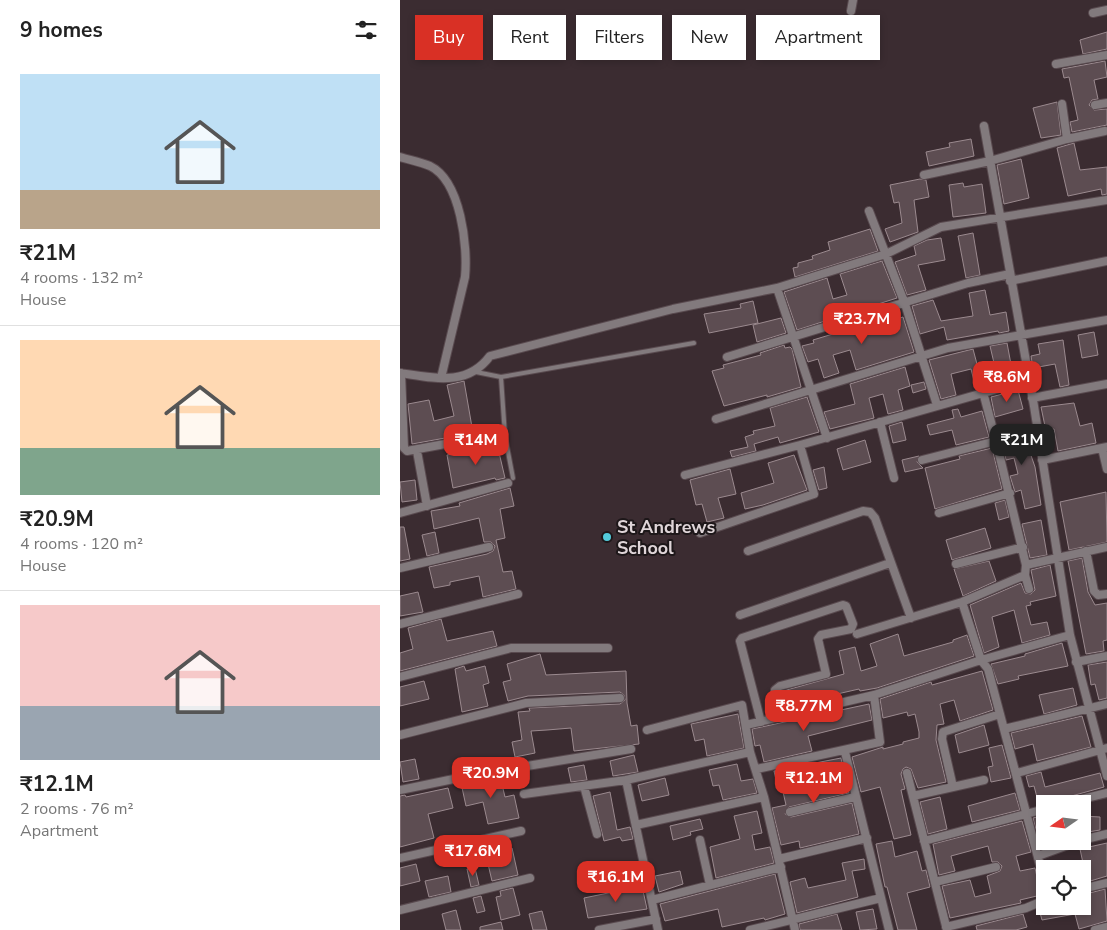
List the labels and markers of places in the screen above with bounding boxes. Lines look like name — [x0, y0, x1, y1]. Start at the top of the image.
pin: ₹23.7M — [821, 302, 903, 345]
pin: ₹8.6M — [972, 360, 1042, 403]
pin: ₹14M — [446, 424, 506, 466]
pin: ₹21M — [992, 424, 1052, 466]
place label: St Andrews School — [617, 515, 715, 560]
marker: St Andrews School — [601, 531, 613, 543]
pin: ₹8.77M — [763, 690, 845, 732]
pin: ₹20.9M — [450, 756, 532, 799]
pin: ₹12.1M — [773, 762, 855, 804]
pin: ₹17.6M — [432, 834, 514, 877]
pin: ₹16.1M — [575, 860, 657, 903]

